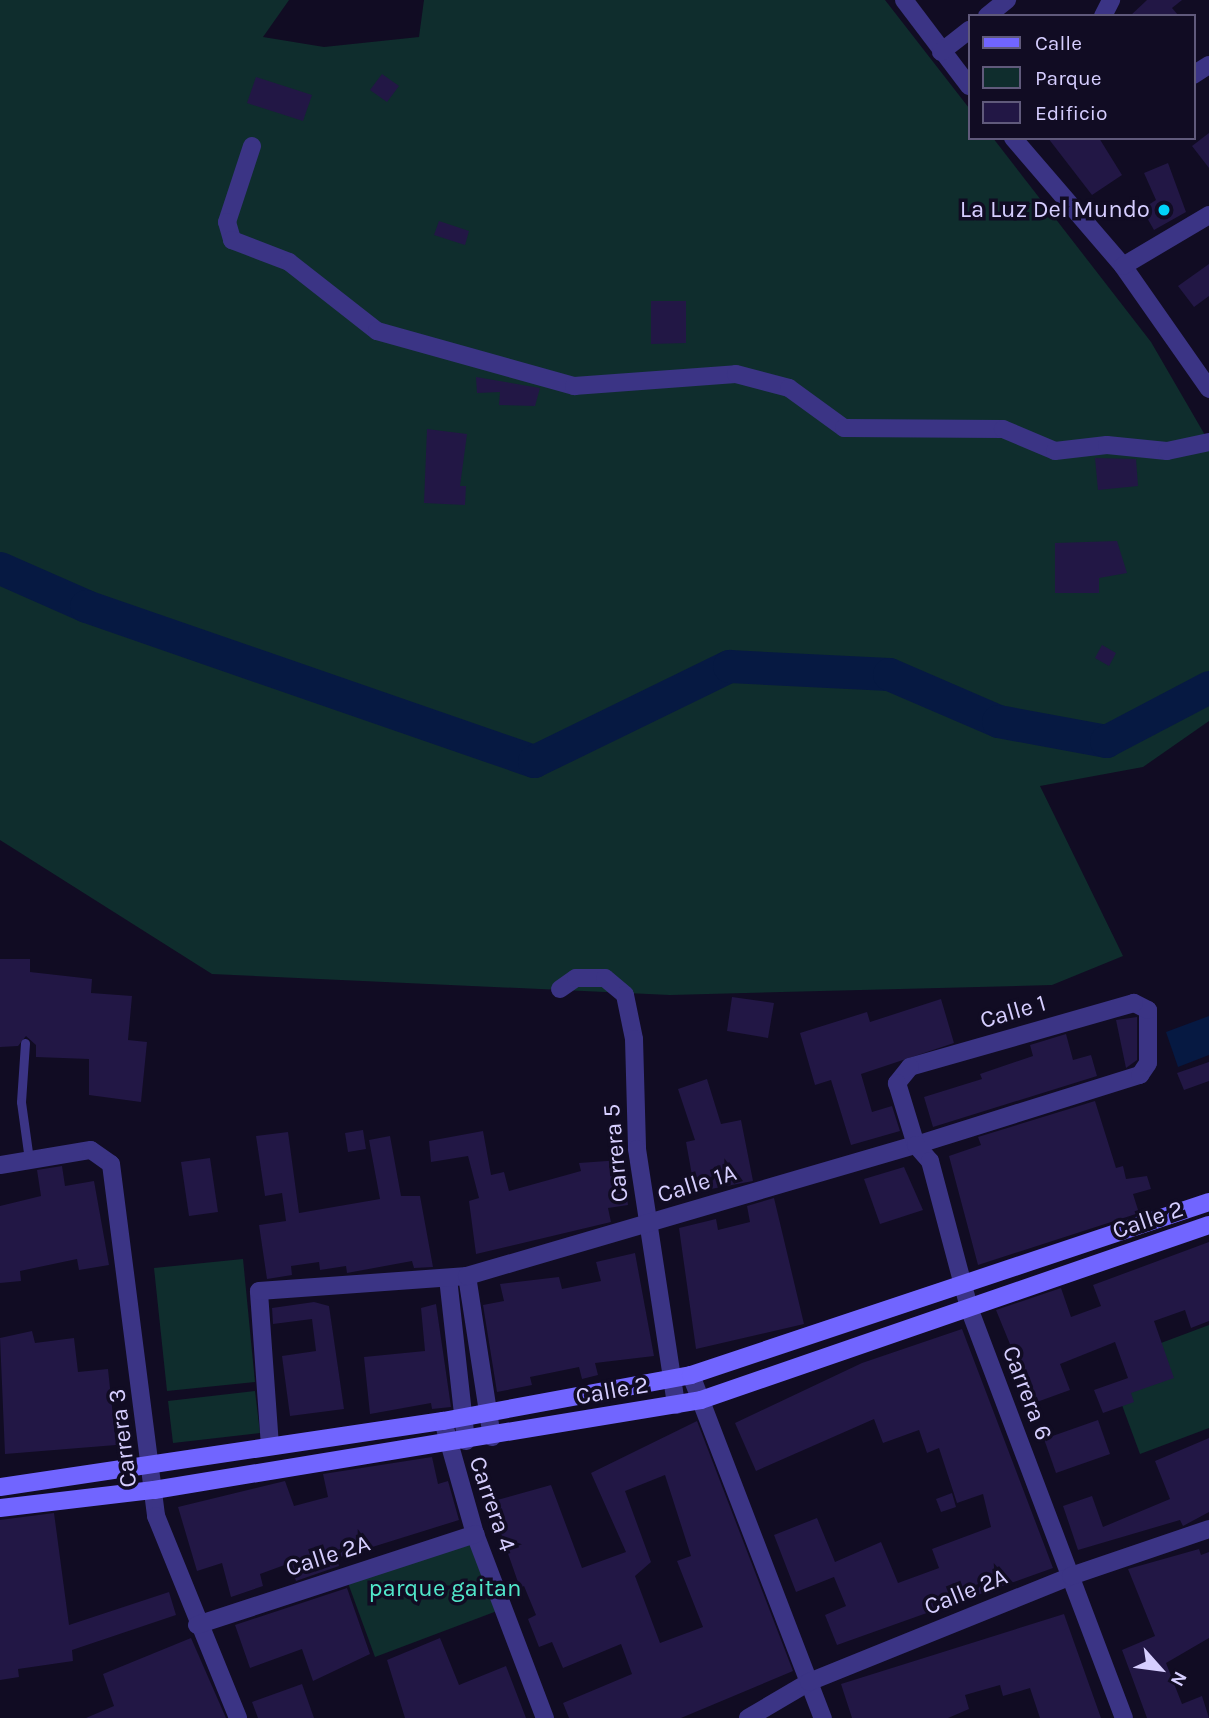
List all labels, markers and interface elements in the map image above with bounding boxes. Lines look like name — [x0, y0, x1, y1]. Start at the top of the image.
legend — [968, 14, 1195, 140]
text: Calle — [1035, 31, 1082, 55]
text: Parque — [1035, 66, 1102, 90]
text: Edificio — [1035, 101, 1108, 125]
place label: La Luz Del Mundo — [960, 196, 1150, 224]
marker: La Luz Del Mundo — [1156, 202, 1172, 218]
street label: Calle 1 — [977, 989, 1049, 1035]
street label: Carrera 5 — [597, 1103, 635, 1203]
street label: Calle 1A — [654, 1158, 740, 1210]
street label: Calle 2 — [1109, 1194, 1187, 1246]
street label: Carrera 6 — [996, 1342, 1058, 1444]
street label: Calle 2 — [573, 1370, 651, 1412]
street label: Carrera 3 — [103, 1387, 143, 1489]
street label: Carrera 4 — [462, 1453, 522, 1555]
street label: Calle 2A — [282, 1529, 374, 1583]
street label: Calle 2A — [920, 1562, 1012, 1622]
park label: parque gaitan — [368, 1575, 522, 1603]
north arrow — [1125, 1634, 1195, 1704]
text: N — [1166, 1668, 1191, 1690]

